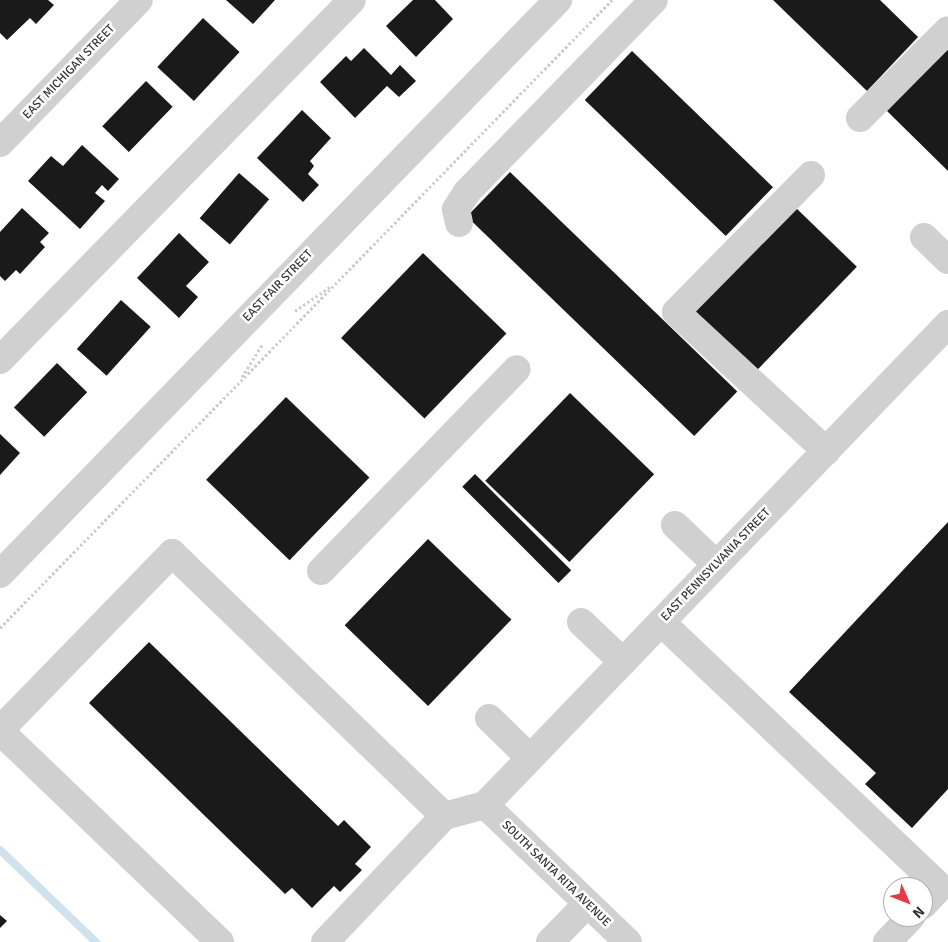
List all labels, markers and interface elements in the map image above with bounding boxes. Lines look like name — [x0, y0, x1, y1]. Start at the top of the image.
street label: EAST MICHIGAN STREET — [20, 22, 118, 122]
street label: EAST FAIR STREET — [240, 247, 316, 325]
street label: EAST PENNSYLVANIA STREET — [658, 506, 774, 624]
street label: SOUTH SANTA RITA AVENUE — [499, 818, 613, 930]
north arrow — [883, 877, 933, 927]
text: N — [909, 903, 928, 921]

